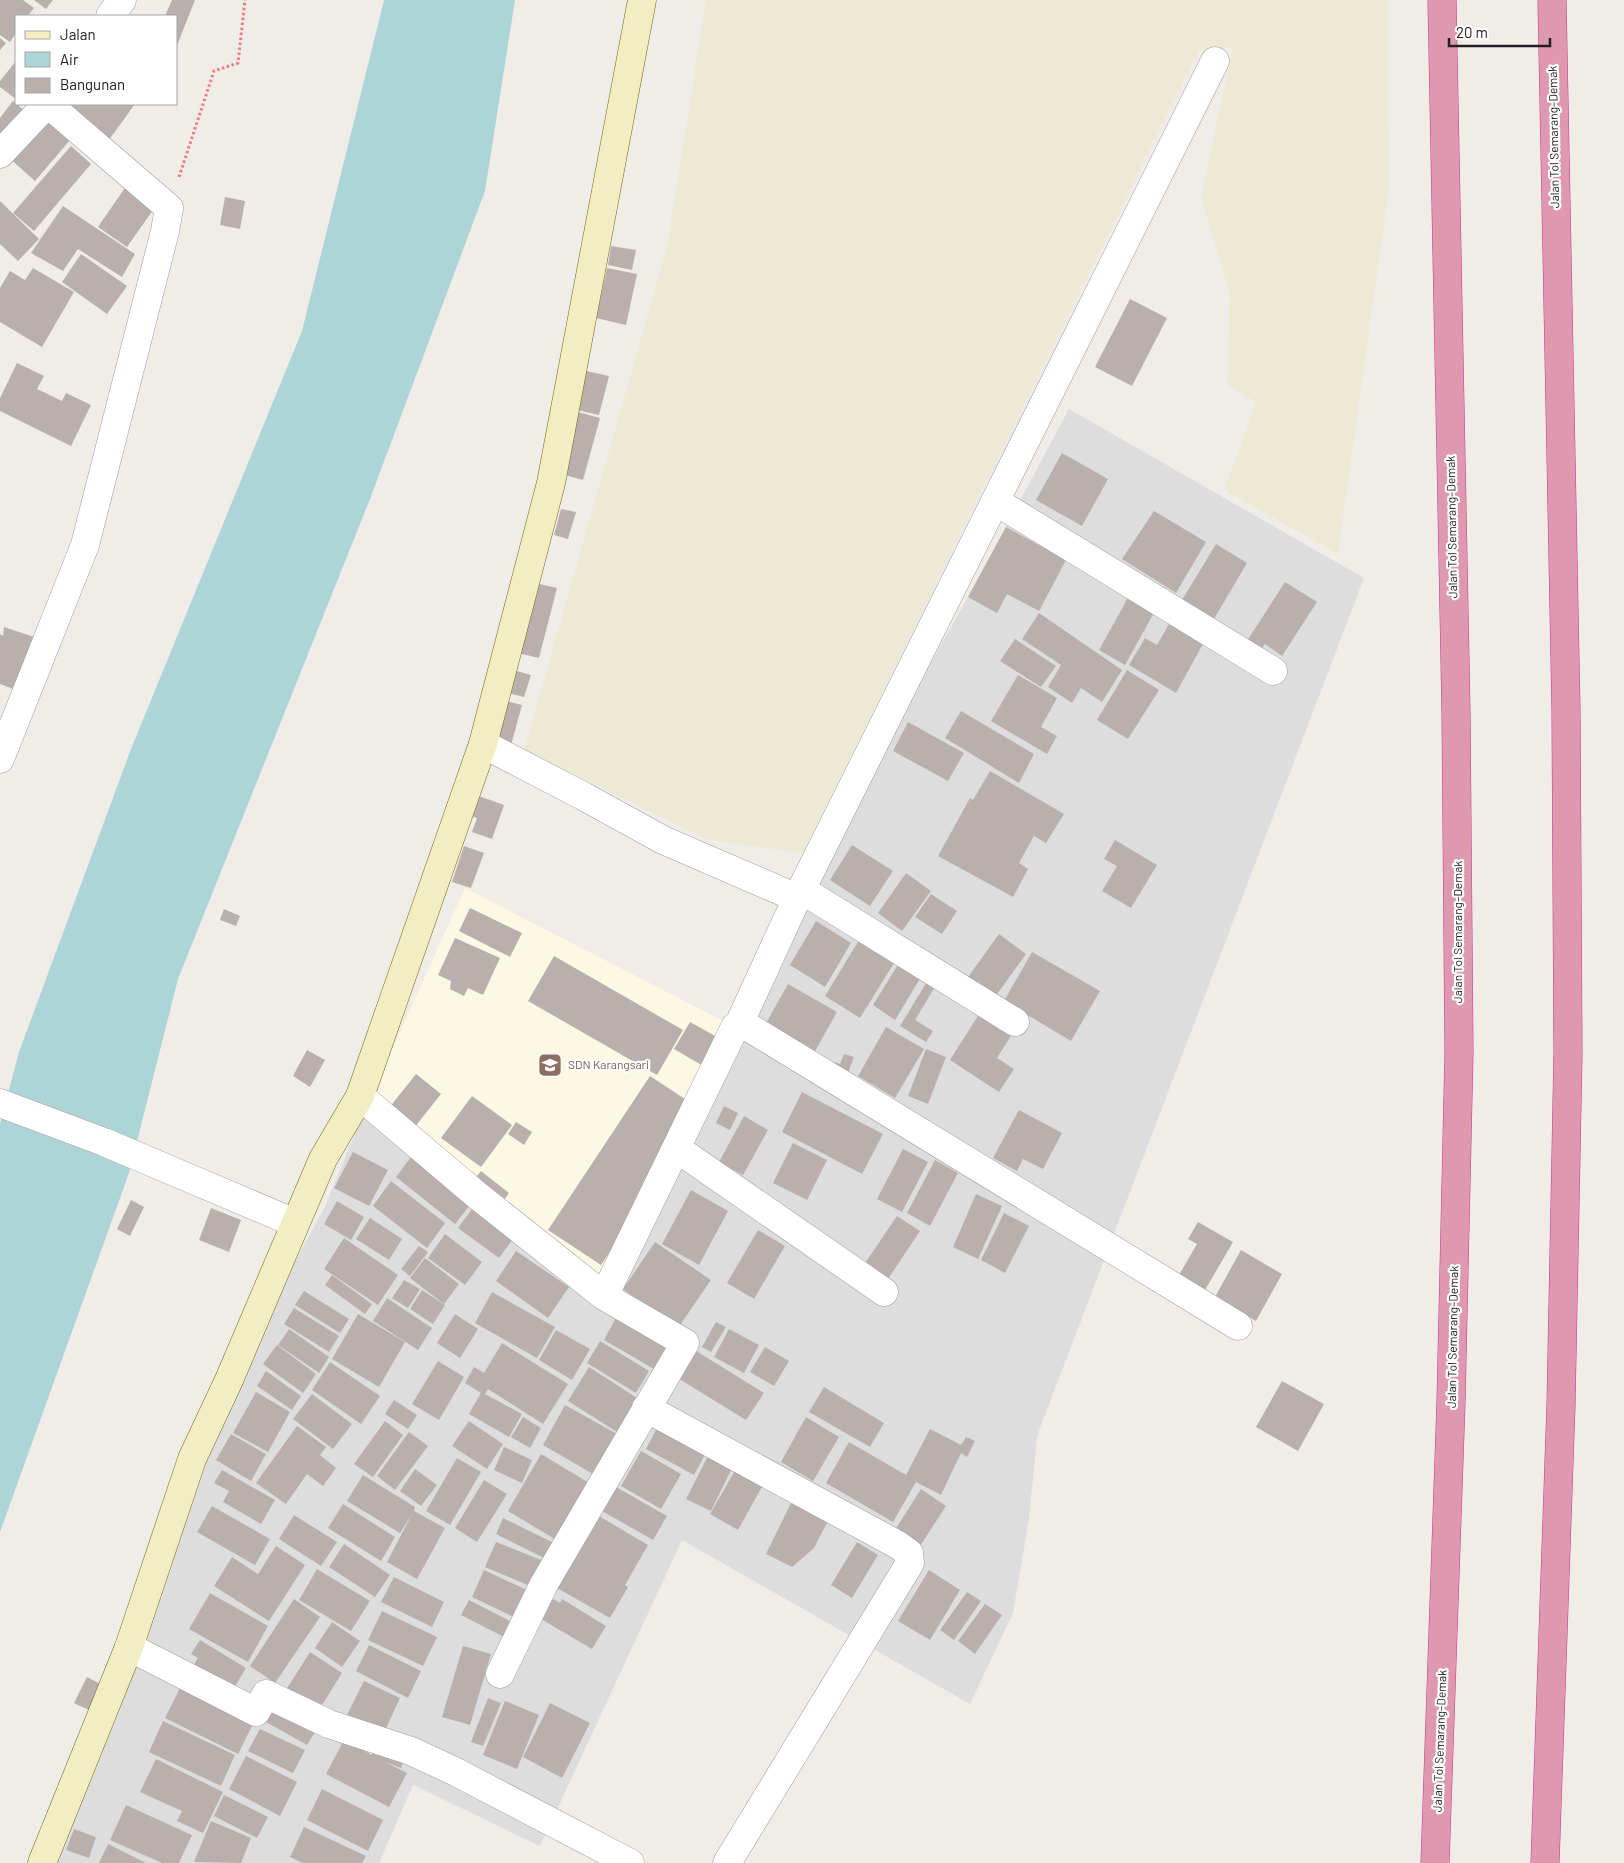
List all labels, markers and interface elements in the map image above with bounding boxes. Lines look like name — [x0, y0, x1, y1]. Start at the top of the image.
legend — [15, 15, 178, 105]
scale bar — [1449, 15, 1550, 47]
text: 20 m — [1456, 23, 1488, 41]
text: Jalan — [60, 25, 96, 43]
text: Air — [60, 50, 79, 68]
street label: Jalan Tol Semarang–Demak — [1545, 66, 1561, 208]
text: Bangunan — [60, 75, 125, 93]
street label: Jalan Tol Semarang–Demak — [1443, 456, 1459, 598]
street label: Jalan Tol Semarang–Demak — [1450, 861, 1464, 1003]
school or university icon: SDN Karangsari — [537, 1052, 563, 1078]
place label: SDN Karangsari — [568, 1057, 649, 1071]
street label: Jalan Tol Semarang–Demak — [1444, 1266, 1460, 1408]
street label: Jalan Tol Semarang–Demak — [1430, 1669, 1448, 1812]

